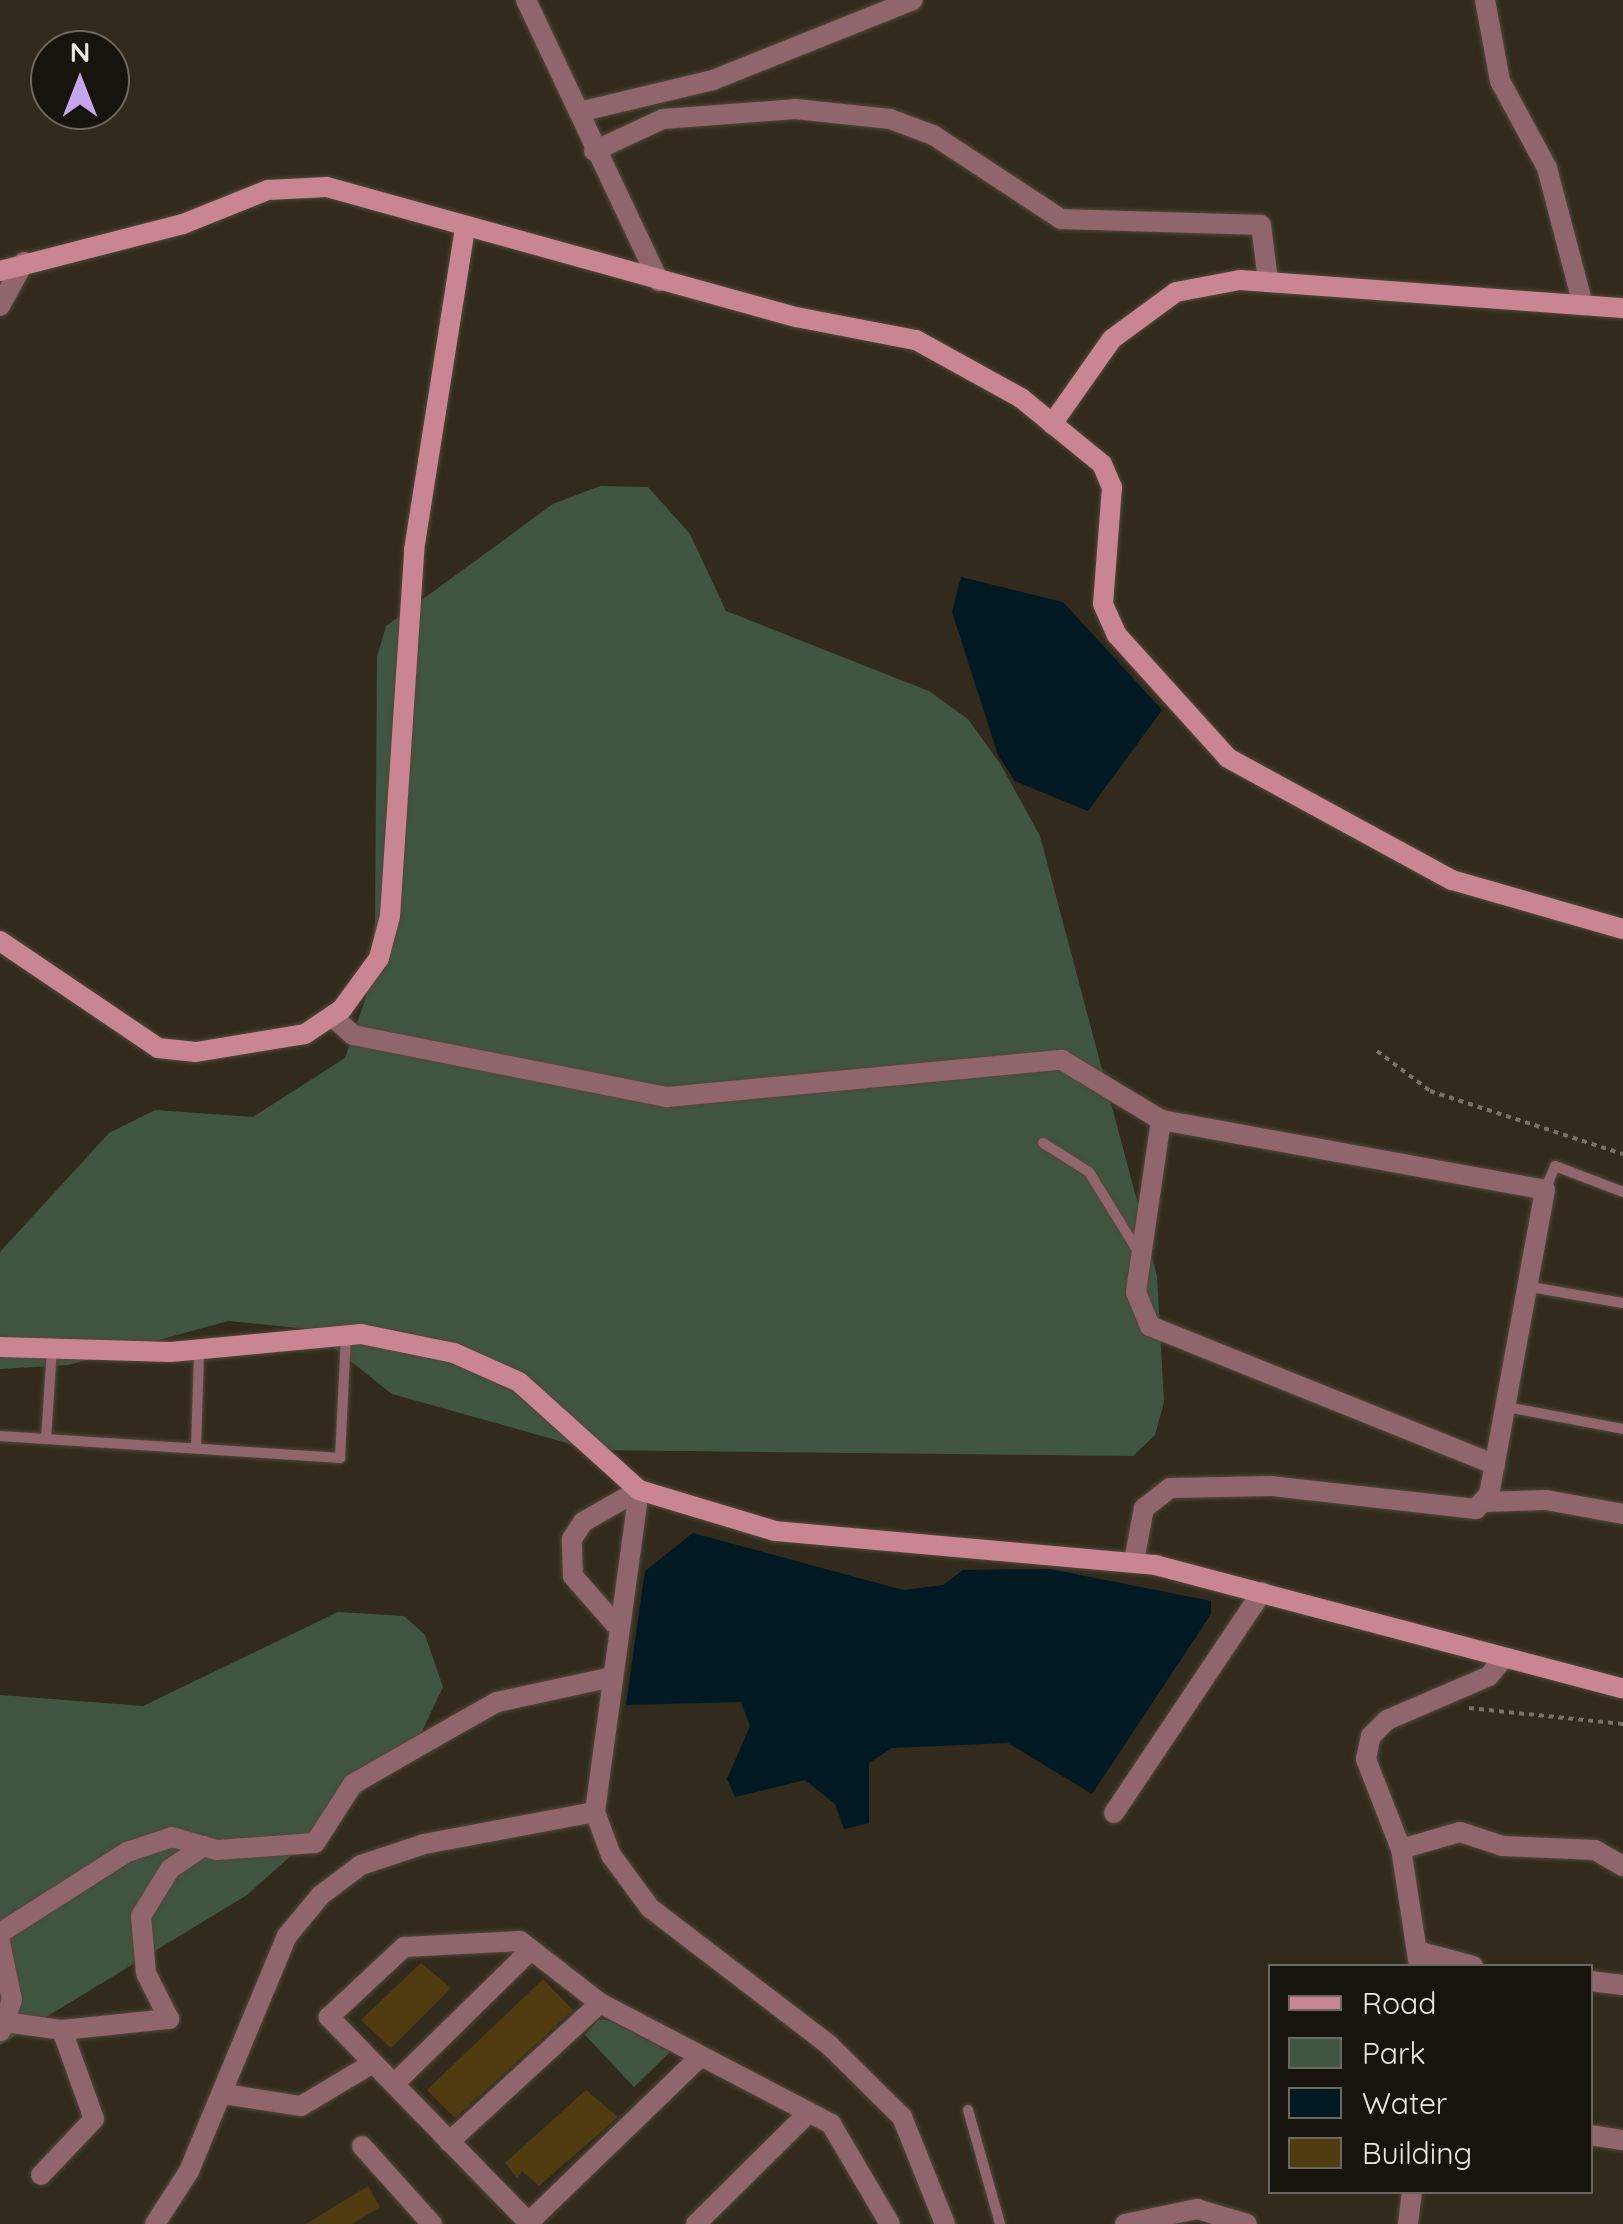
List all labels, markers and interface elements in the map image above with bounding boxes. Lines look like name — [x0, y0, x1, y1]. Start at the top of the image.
north arrow — [30, 30, 130, 130]
text: N — [70, 34, 90, 69]
legend — [1268, 1964, 1593, 2194]
text: Road — [1362, 1984, 1436, 2022]
text: Park — [1362, 2034, 1426, 2072]
text: Water — [1362, 2084, 1447, 2122]
text: Building — [1362, 2134, 1472, 2172]

